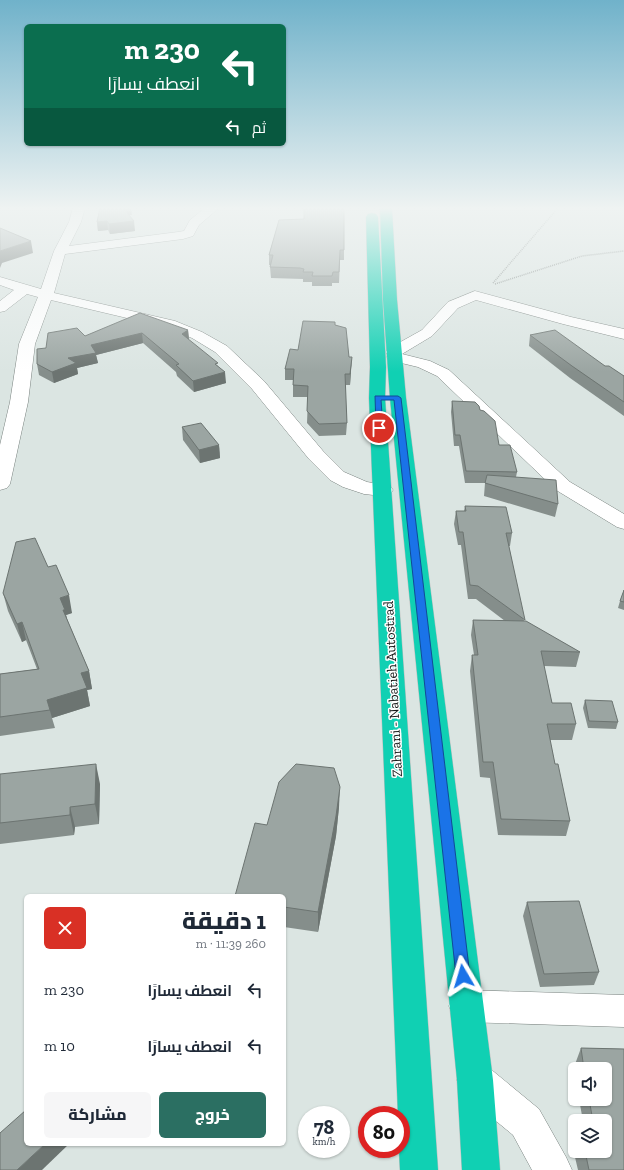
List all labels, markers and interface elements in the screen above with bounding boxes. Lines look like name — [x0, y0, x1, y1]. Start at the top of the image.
text: 230 m — [124, 33, 200, 66]
icon: left — [214, 40, 266, 92]
text: انعطف يسارًا — [107, 73, 200, 95]
icon: left — [222, 116, 244, 138]
text: ثم — [252, 119, 266, 137]
pin — [362, 411, 396, 445]
icon: arrive — [368, 417, 390, 439]
street label: Zahrani - Nabatieh Autostrad — [380, 600, 406, 778]
text: 1 دقيقة — [182, 906, 266, 935]
button: close — [44, 907, 86, 949]
text: 260 m · 11:39 — [196, 936, 266, 951]
position arrow — [442, 955, 484, 997]
icon: left — [244, 979, 266, 1001]
text: 230 m — [44, 981, 84, 999]
text: انعطف يسارًا — [147, 982, 232, 1000]
icon: left — [244, 1035, 266, 1057]
text: 10 m — [44, 1037, 75, 1055]
text: انعطف يسارًا — [147, 1038, 232, 1056]
map controls — [568, 1062, 612, 1158]
button: sound — [568, 1062, 612, 1106]
button: مشاركة — [44, 1092, 151, 1138]
button: خروج — [159, 1092, 266, 1138]
speed limit sign: 80 — [358, 1106, 410, 1158]
button: layers — [568, 1114, 612, 1158]
text: 78 — [314, 1115, 334, 1139]
text: km/h — [313, 1136, 335, 1148]

